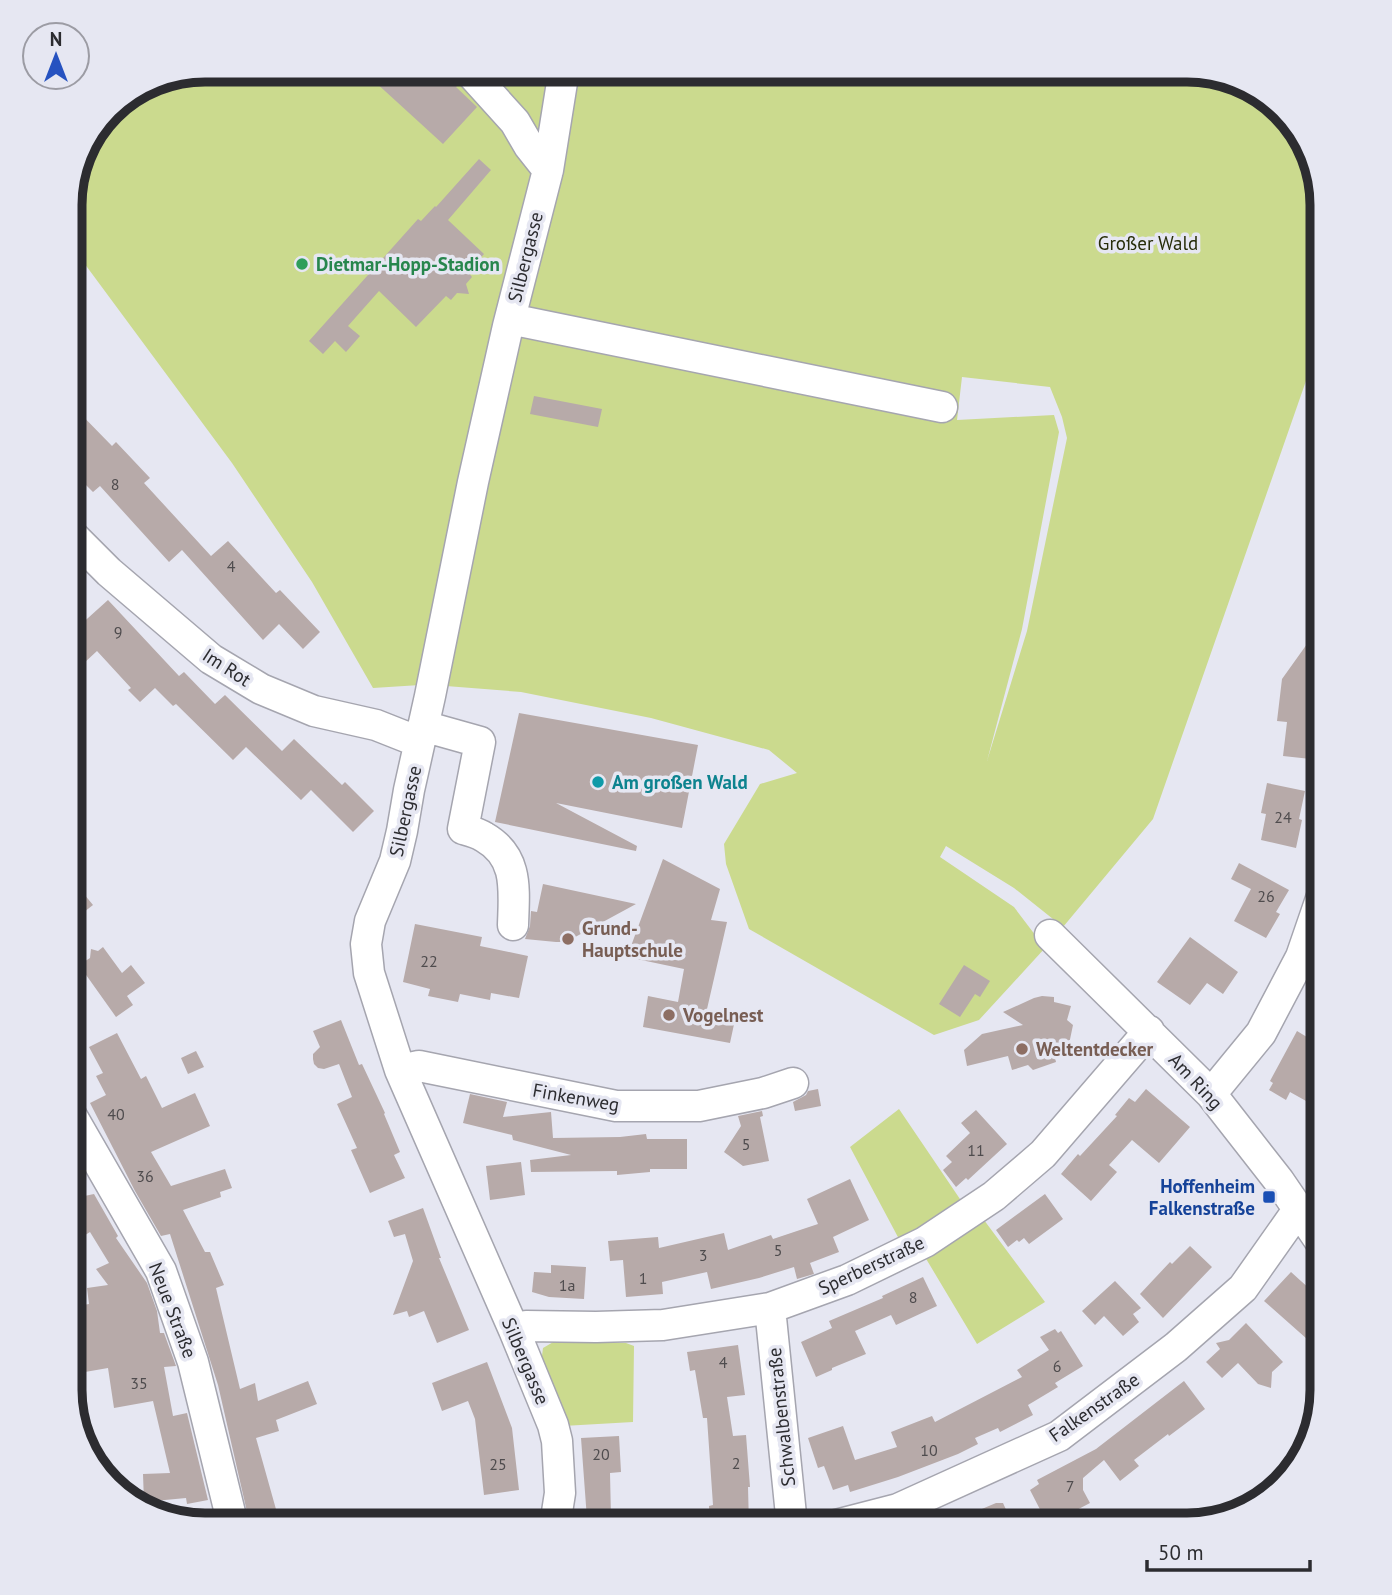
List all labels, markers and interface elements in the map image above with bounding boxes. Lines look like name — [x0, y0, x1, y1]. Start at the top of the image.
north arrow — [21, 21, 91, 91]
text: N — [50, 27, 62, 51]
street label: Silbergasse — [502, 209, 548, 305]
park label: Großer Wald — [1098, 231, 1198, 255]
place label: Dietmar-Hopp-Stadion — [316, 252, 500, 276]
marker: Dietmar-Hopp-Stadion — [294, 256, 310, 272]
house number: 8 — [111, 474, 119, 494]
house number: 4 — [227, 556, 236, 576]
house number: 9 — [114, 622, 122, 642]
street label: Im Rot — [198, 642, 256, 692]
street label: Silbergasse — [384, 763, 426, 859]
place label: Am großen Wald — [612, 770, 748, 794]
marker: Am großen Wald — [590, 774, 606, 790]
house number: 24 — [1274, 807, 1292, 827]
house number: 26 — [1257, 886, 1275, 906]
place label: Grund- Hauptschule — [582, 916, 683, 962]
marker: Grund- Hauptschule — [560, 931, 576, 947]
house number: 22 — [420, 951, 438, 971]
place label: Vogelnest — [682, 1003, 764, 1027]
marker: Vogelnest — [661, 1007, 677, 1023]
place label: Weltentdecker — [1036, 1037, 1154, 1061]
marker: Weltentdecker — [1014, 1041, 1030, 1057]
street label: Am Ring — [1164, 1048, 1228, 1114]
street label: Finkenweg — [531, 1078, 621, 1116]
house number: 40 — [107, 1104, 125, 1124]
house number: 5 — [742, 1134, 750, 1154]
house number: 11 — [967, 1140, 985, 1160]
house number: 36 — [136, 1166, 154, 1186]
place label: Hoffenheim Falkenstraße — [1149, 1174, 1255, 1220]
marker: Hoffenheim Falkenstraße — [1261, 1189, 1277, 1205]
street label: Sperberstraße — [814, 1230, 928, 1300]
house number: 5 — [774, 1240, 782, 1260]
house number: 3 — [699, 1245, 707, 1265]
street label: Neue Straße — [144, 1259, 202, 1361]
house number: 1 — [639, 1268, 647, 1288]
house number: 1a — [559, 1275, 575, 1295]
house number: 8 — [909, 1287, 917, 1307]
street label: Silbergasse — [497, 1314, 555, 1408]
street label: Schwalbenstraße — [762, 1346, 800, 1488]
house number: 4 — [719, 1352, 728, 1372]
house number: 6 — [1053, 1356, 1061, 1376]
street label: Falkenstraße — [1044, 1367, 1144, 1447]
house number: 35 — [130, 1373, 148, 1393]
house number: 10 — [920, 1440, 938, 1460]
house number: 20 — [592, 1444, 610, 1464]
house number: 2 — [732, 1453, 740, 1473]
house number: 25 — [489, 1454, 507, 1474]
house number: 7 — [1066, 1476, 1074, 1496]
scale bar — [1147, 1528, 1310, 1572]
text: 50 m — [1158, 1539, 1204, 1566]

